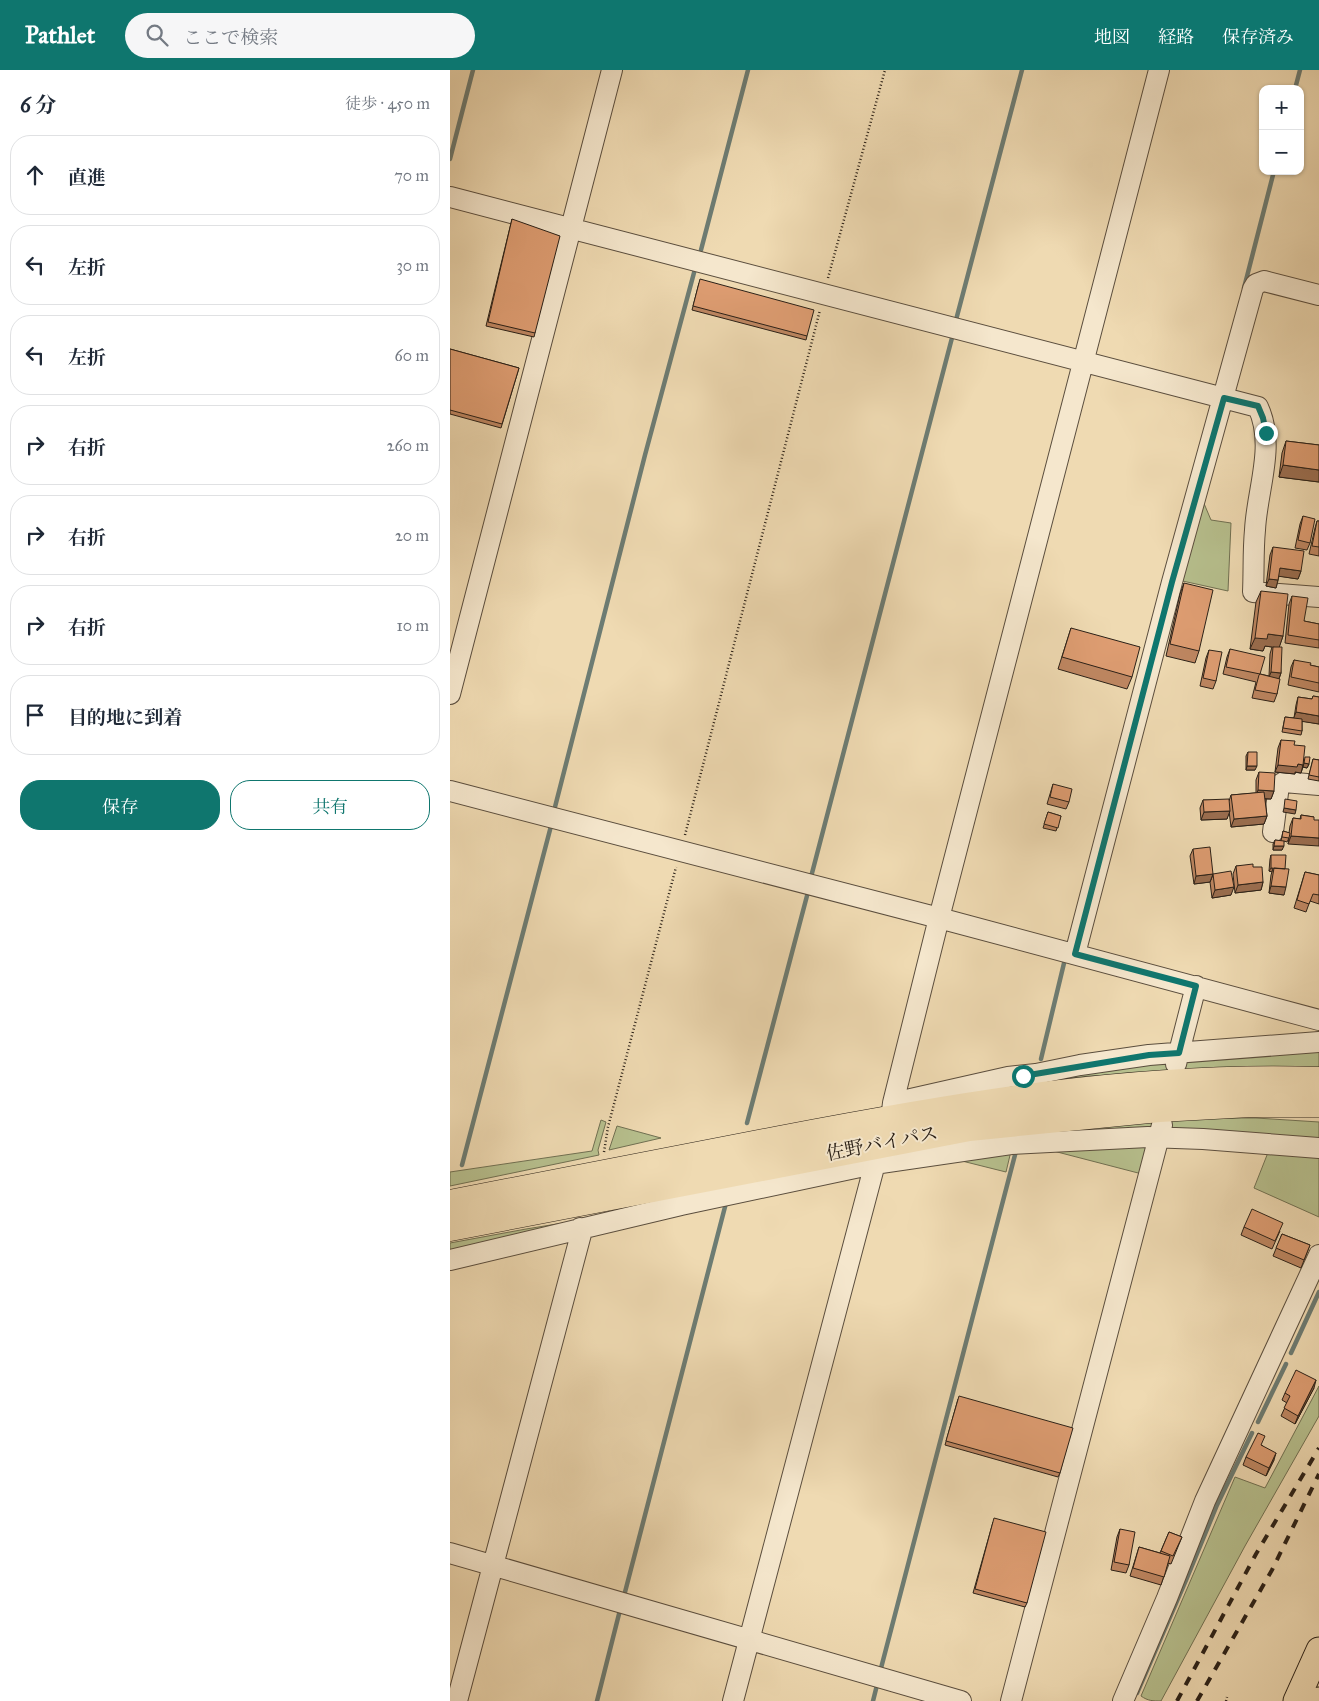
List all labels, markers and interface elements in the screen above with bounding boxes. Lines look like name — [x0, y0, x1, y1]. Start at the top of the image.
search box — [125, 13, 475, 58]
text: Pathlet — [25, 20, 95, 50]
icon: search — [143, 21, 171, 49]
text: ここで検索 — [183, 26, 278, 49]
text: 地図 — [1094, 26, 1130, 48]
text: 経路 — [1158, 26, 1194, 48]
text: 保存済み — [1222, 26, 1294, 48]
map controls — [1259, 85, 1304, 175]
button: + — [1259, 85, 1304, 130]
text: 6 分 — [20, 92, 56, 118]
text: 徒歩 · 450 m — [345, 94, 430, 113]
button: − — [1259, 130, 1304, 175]
icon: ahead — [21, 161, 49, 189]
text: 直進 — [68, 166, 106, 189]
text: 70 m — [394, 166, 429, 185]
icon: left — [21, 251, 49, 279]
text: 左折 — [68, 256, 106, 279]
text: 30 m — [396, 256, 429, 275]
icon: left — [21, 341, 49, 369]
text: 左折 — [68, 346, 106, 369]
text: 60 m — [395, 346, 429, 365]
route end — [1255, 422, 1278, 445]
icon: right — [21, 431, 49, 459]
text: 右折 — [68, 436, 106, 459]
text: 260 m — [387, 436, 429, 455]
icon: right — [21, 521, 49, 549]
text: 右折 — [68, 526, 106, 549]
text: 20 m — [395, 526, 429, 545]
icon: right — [21, 611, 49, 639]
text: 右折 — [68, 616, 106, 639]
text: 10 m — [397, 616, 429, 635]
icon: arrive — [21, 701, 49, 729]
text: 目的地に到着 — [68, 706, 182, 729]
button: 保存 — [20, 780, 220, 830]
button: 共有 — [230, 780, 430, 830]
route start — [1012, 1065, 1035, 1088]
street label: 佐野バイパス — [824, 1121, 940, 1165]

